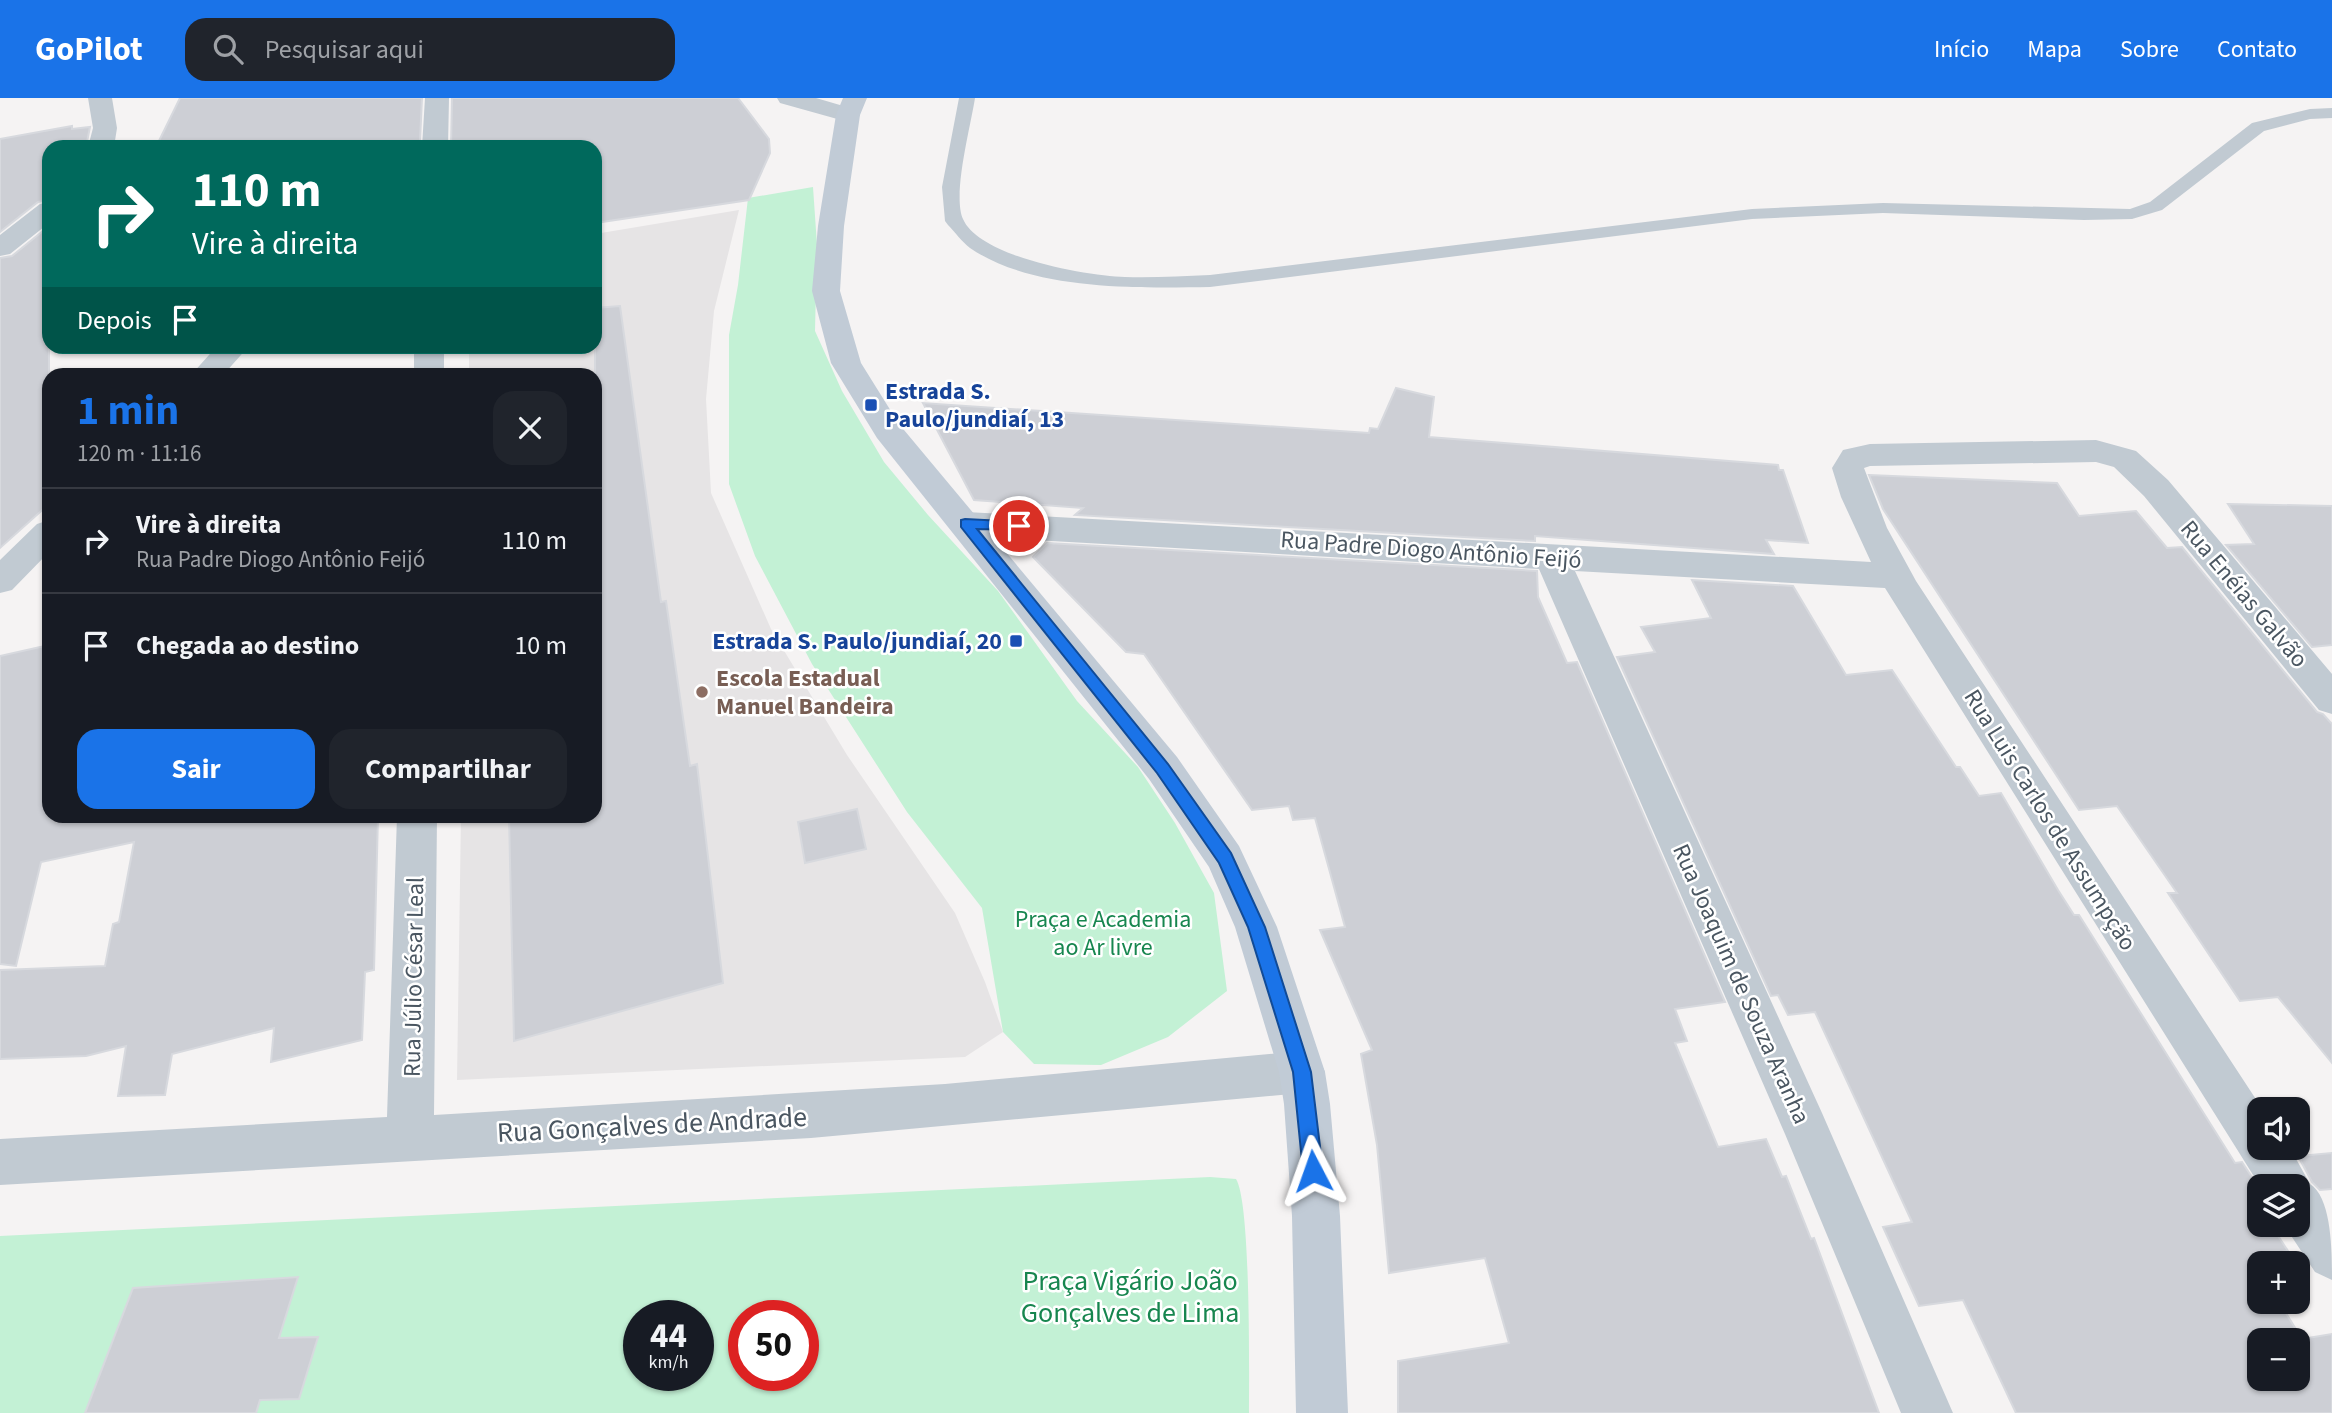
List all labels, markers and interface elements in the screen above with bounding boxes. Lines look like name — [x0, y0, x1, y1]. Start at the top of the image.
search box — [185, 18, 675, 81]
text: GoPilot — [35, 26, 143, 73]
icon: search — [209, 30, 247, 68]
text: Pesquisar aqui — [265, 31, 424, 68]
text: Início — [1934, 32, 1989, 67]
text: Mapa — [2027, 32, 2082, 67]
text: Sobre — [2120, 32, 2179, 67]
text: Contato — [2217, 32, 2297, 67]
text: 110 m — [192, 156, 321, 226]
icon: right — [77, 168, 168, 259]
text: Vire à direita — [192, 221, 358, 267]
icon: arrive — [166, 301, 204, 339]
text: Depois — [77, 302, 152, 339]
place label: Estrada S. Paulo/jundiaí, 13 — [885, 374, 1064, 437]
text: 1 min — [77, 381, 179, 441]
button: close — [493, 391, 567, 465]
marker: Estrada S. Paulo/jundiaí, 13 — [863, 397, 879, 413]
text: 120 m · 11:16 — [77, 437, 201, 470]
pin — [989, 496, 1049, 556]
text: Vire à direita — [136, 506, 281, 543]
icon: arrive — [1000, 507, 1038, 545]
street label: Rua Enéias Galvão — [2172, 513, 2316, 675]
icon: right — [77, 522, 115, 560]
text: 110 m — [501, 522, 567, 559]
street label: Rua Padre Diogo Antônio Feijó — [1279, 522, 1583, 578]
text: Rua Padre Diogo Antônio Feijó — [136, 543, 425, 576]
place label: Estrada S. Paulo/jundiaí, 20 — [712, 624, 1002, 659]
icon: arrive — [77, 627, 115, 665]
text: Chegada ao destino — [136, 627, 359, 664]
text: 10 m — [514, 627, 567, 664]
marker: Estrada S. Paulo/jundiaí, 20 — [1008, 633, 1024, 649]
place label: Escola Estadual Manuel Bandeira — [716, 661, 894, 724]
street label: Rua Luis Carlos de Assumpção — [1955, 682, 2145, 958]
marker: Escola Estadual Manuel Bandeira — [694, 684, 710, 700]
button: Sair — [77, 729, 315, 809]
button: Compartilhar — [329, 729, 567, 809]
street label: Rua Joaquim de Souza Aranha — [1663, 838, 1819, 1130]
street label: Rua Júlio César Leal — [395, 877, 433, 1077]
park label: Praça e Academia ao Ar livre — [1015, 902, 1191, 965]
street label: Rua Gonçalves de Andrade — [496, 1097, 808, 1153]
map controls — [2247, 1097, 2310, 1391]
button: sound — [2247, 1097, 2310, 1160]
position arrow — [1276, 1134, 1350, 1208]
button: layers — [2247, 1174, 2310, 1237]
button: + — [2247, 1251, 2310, 1314]
park label: Praça Vigário João Gonçalves de Lima — [1021, 1261, 1239, 1333]
speed limit sign: 50 — [728, 1300, 819, 1391]
text: 44 — [650, 1311, 687, 1361]
button: − — [2247, 1328, 2310, 1391]
text: km/h — [649, 1350, 688, 1375]

